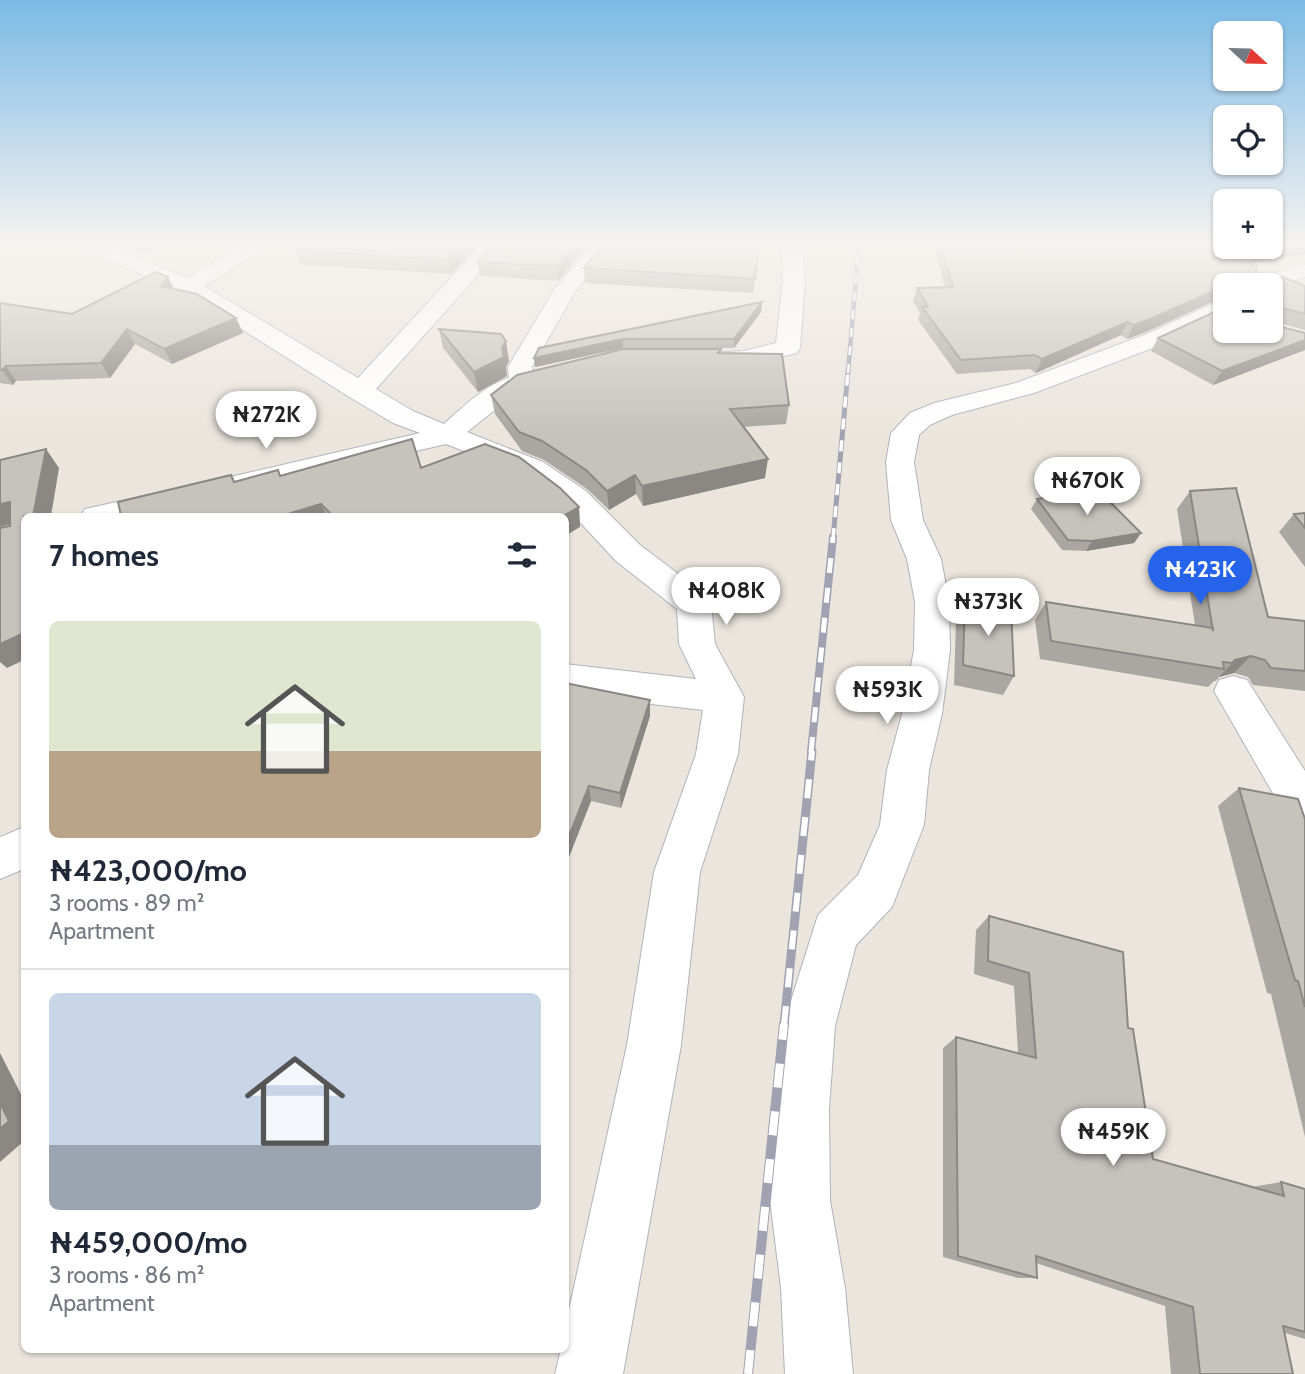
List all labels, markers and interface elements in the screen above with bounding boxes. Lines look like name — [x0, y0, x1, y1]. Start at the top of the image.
north arrow — [1213, 21, 1283, 91]
map controls — [1213, 21, 1283, 343]
button: locate — [1213, 105, 1283, 175]
button: + — [1213, 189, 1283, 259]
button: − — [1213, 273, 1283, 343]
pin: ₦272K — [217, 392, 315, 451]
text: ₦272K — [231, 400, 301, 428]
pin: ₦670K — [1038, 458, 1136, 517]
text: ₦670K — [1050, 466, 1124, 494]
icon: filters — [503, 536, 541, 574]
text: 7 homes — [49, 537, 159, 574]
pin: ₦423K — [1151, 546, 1249, 606]
text: ₦423K — [1164, 555, 1236, 583]
pin: ₦408K — [677, 568, 775, 627]
text: ₦408K — [687, 576, 765, 604]
pin: ₦373K — [939, 578, 1037, 638]
text: ₦373K — [953, 587, 1023, 615]
icon: home — [232, 666, 358, 792]
pin: ₦593K — [838, 666, 936, 726]
text: ₦593K — [852, 675, 922, 703]
text: ₦423,000/mo — [49, 852, 247, 889]
text: 3 rooms · 89 m² — [49, 889, 204, 917]
text: Apartment — [49, 917, 154, 945]
icon: home — [232, 1038, 358, 1164]
pin: ₦459K — [1064, 1108, 1162, 1168]
text: ₦459K — [1077, 1117, 1149, 1145]
text: ₦459,000/mo — [49, 1224, 247, 1261]
text: 3 rooms · 86 m² — [49, 1261, 204, 1289]
text: Apartment — [49, 1289, 154, 1317]

